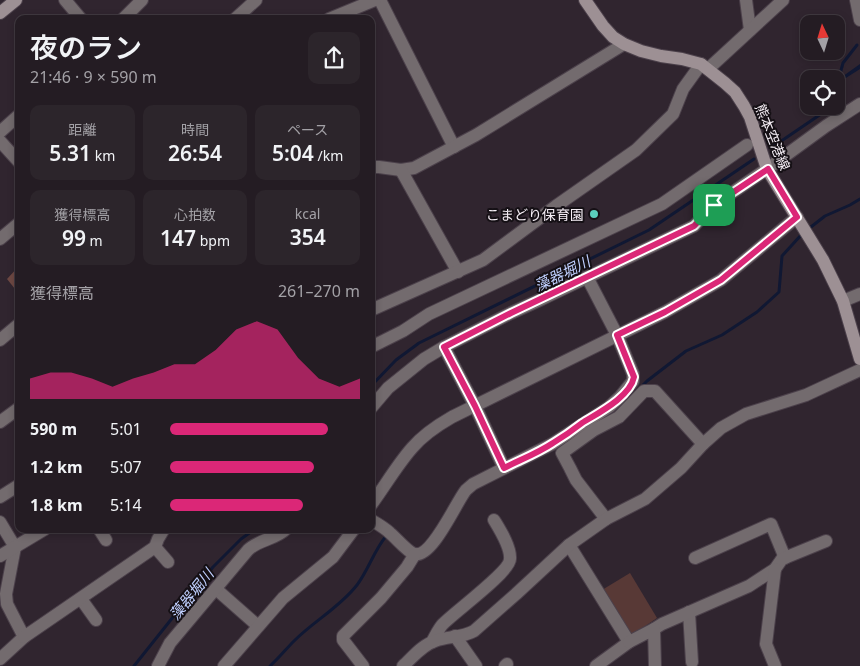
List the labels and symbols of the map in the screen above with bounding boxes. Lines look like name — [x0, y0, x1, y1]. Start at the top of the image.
north arrow — [800, 15, 845, 60]
street label: 熊本空港線 — [751, 101, 795, 173]
pin — [693, 184, 735, 226]
place label: こまどり保育園 — [486, 205, 584, 224]
marker: こまどり保育園 — [588, 208, 600, 220]
water label: 藻器堀川 — [531, 250, 595, 295]
water label: 藻器堀川 — [164, 563, 219, 624]

